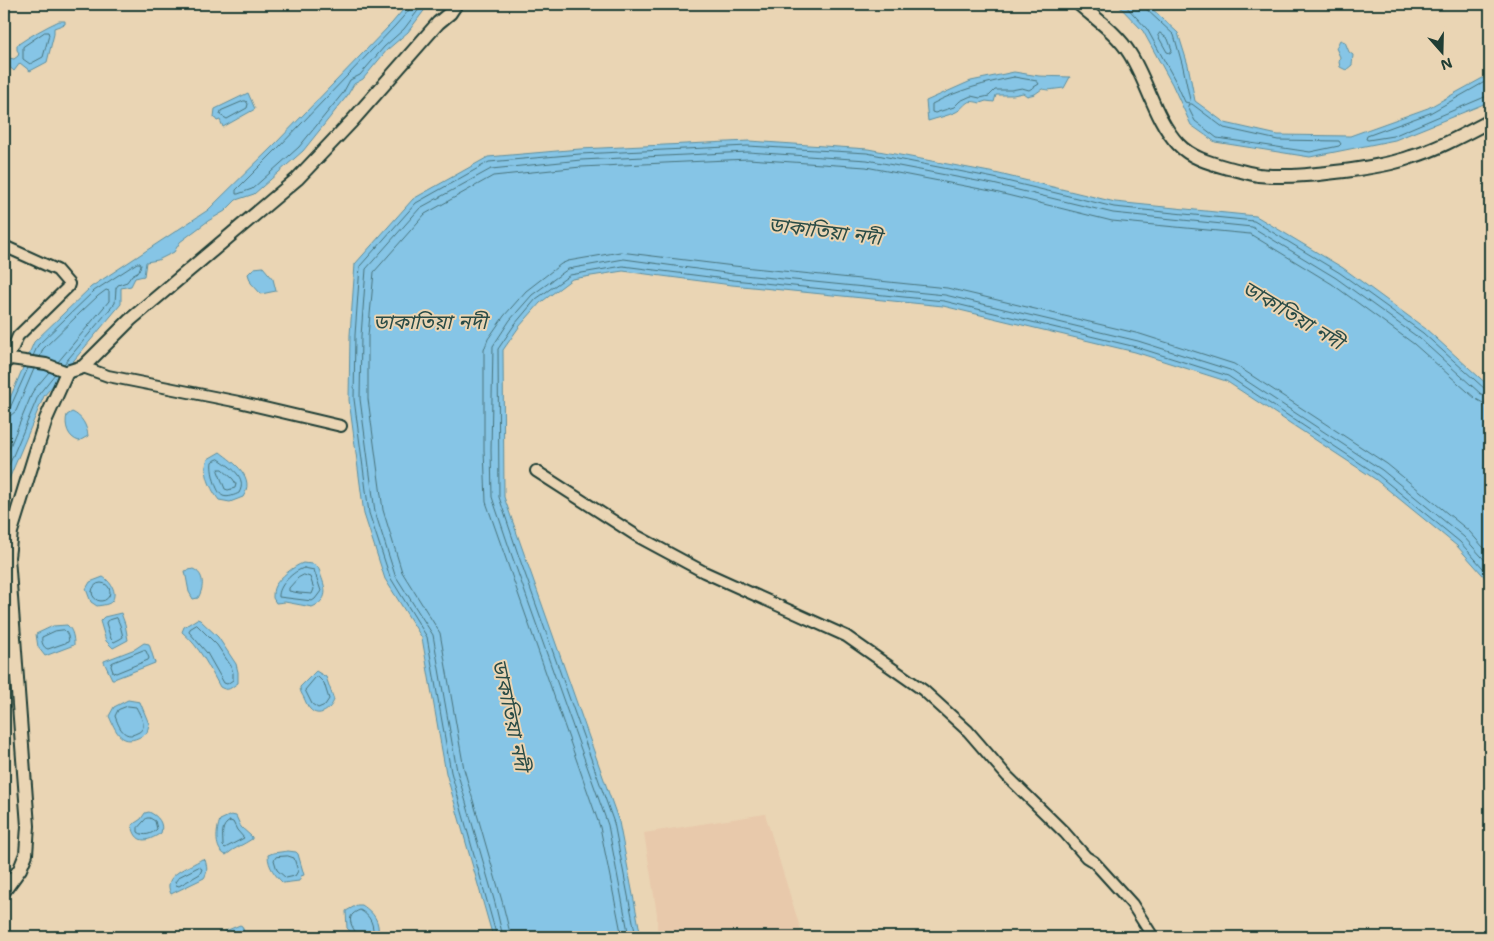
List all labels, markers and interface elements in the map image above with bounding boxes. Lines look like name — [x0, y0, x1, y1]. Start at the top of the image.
north arrow — [1416, 28, 1466, 78]
text: N — [1438, 54, 1455, 75]
water label: ডাকাতিয়া নদী — [767, 211, 887, 251]
water label: ডাকাতিয়া নদী — [1238, 275, 1352, 357]
water label: ডাকাতিয়া নদী — [373, 309, 490, 335]
water label: ডাকাতিয়া নদী — [486, 657, 536, 777]

